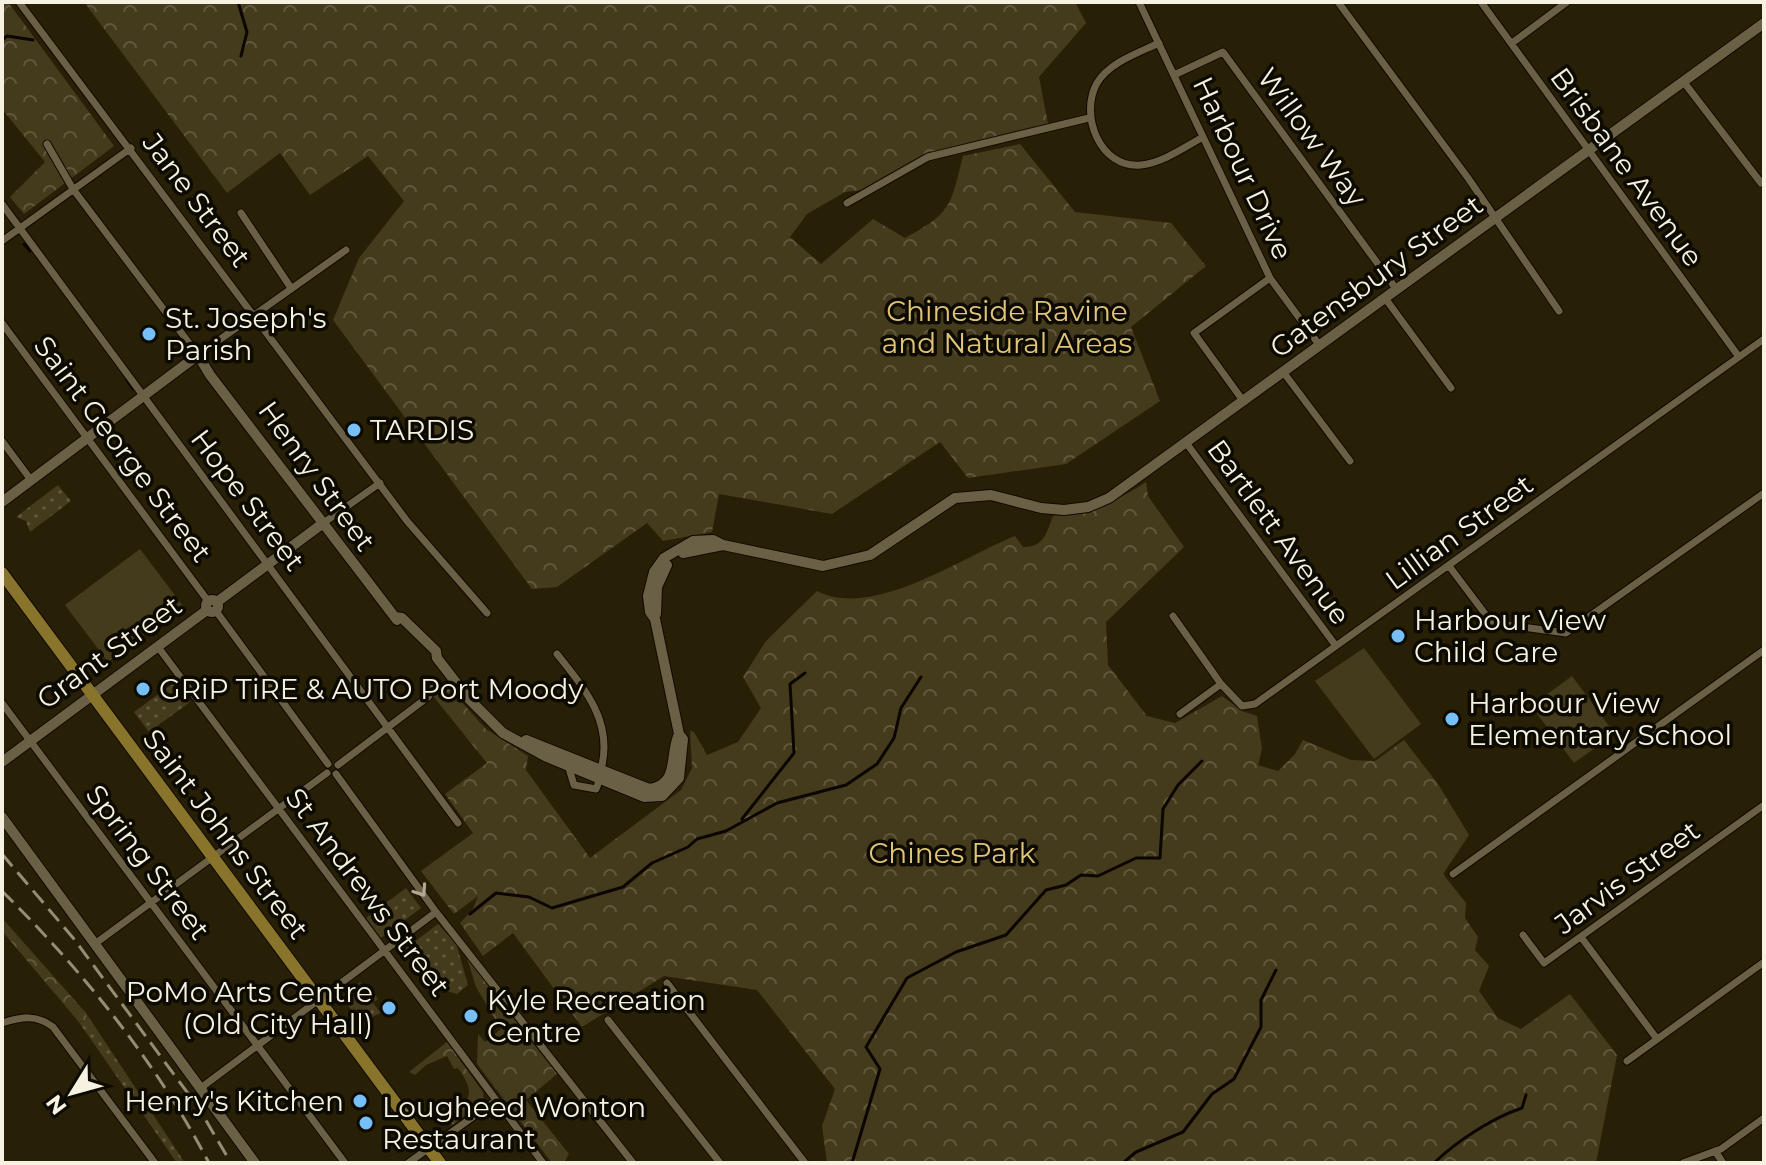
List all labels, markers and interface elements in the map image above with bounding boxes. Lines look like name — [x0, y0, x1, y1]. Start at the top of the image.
street label: Willow Way — [1250, 61, 1374, 214]
street label: Brisbane Avenue — [1543, 61, 1711, 273]
street label: Harbour Drive — [1186, 71, 1300, 265]
street label: Jane Street — [135, 126, 258, 273]
street label: Gatensbury Street — [1263, 187, 1489, 365]
park label: Chineside Ravine and Natural Areas — [882, 294, 1132, 360]
place label: St. Joseph's Parish — [165, 301, 327, 367]
marker: St. Joseph's Parish — [140, 325, 158, 343]
street label: Saint George Street — [27, 329, 219, 569]
street label: Henry Street — [251, 394, 383, 558]
place label: TARDIS — [370, 413, 474, 447]
marker: TARDIS — [345, 421, 363, 439]
street label: Hope Street — [184, 423, 312, 577]
street label: Bartlett Avenue — [1200, 433, 1358, 631]
street label: Lillian Street — [1379, 467, 1539, 597]
street label: Grant Street — [30, 588, 188, 716]
place label: Harbour View Child Care — [1414, 603, 1606, 669]
marker: Harbour View Child Care — [1389, 627, 1407, 645]
place label: GRiP TiRE & AUTO Port Moody — [159, 672, 584, 706]
marker: GRiP TiRE & AUTO Port Moody — [134, 680, 152, 698]
place label: Harbour View Elementary School — [1468, 686, 1732, 752]
marker: Harbour View Elementary School — [1443, 710, 1461, 728]
street label: Saint Johns Street — [136, 722, 316, 946]
street label: Spring Street — [79, 778, 217, 946]
street label: St Andrews Street — [279, 781, 457, 1003]
street label: Jarvis Street — [1547, 813, 1706, 941]
park label: Chines Park — [868, 836, 1036, 870]
one-way arrow — [411, 882, 426, 896]
place label: PoMo Arts Centre (Old City Hall) — [126, 975, 373, 1041]
place label: Kyle Recreation Centre — [487, 983, 706, 1049]
marker: PoMo Arts Centre (Old City Hall) — [380, 999, 398, 1017]
marker: Kyle Recreation Centre — [462, 1007, 480, 1025]
north arrow — [32, 1053, 112, 1133]
place label: Henry's Kitchen — [124, 1084, 344, 1118]
text: N — [40, 1090, 73, 1120]
place label: Lougheed Wonton Restaurant — [382, 1090, 646, 1156]
marker: Henry's Kitchen — [351, 1092, 369, 1110]
marker: Lougheed Wonton Restaurant — [357, 1114, 375, 1132]

